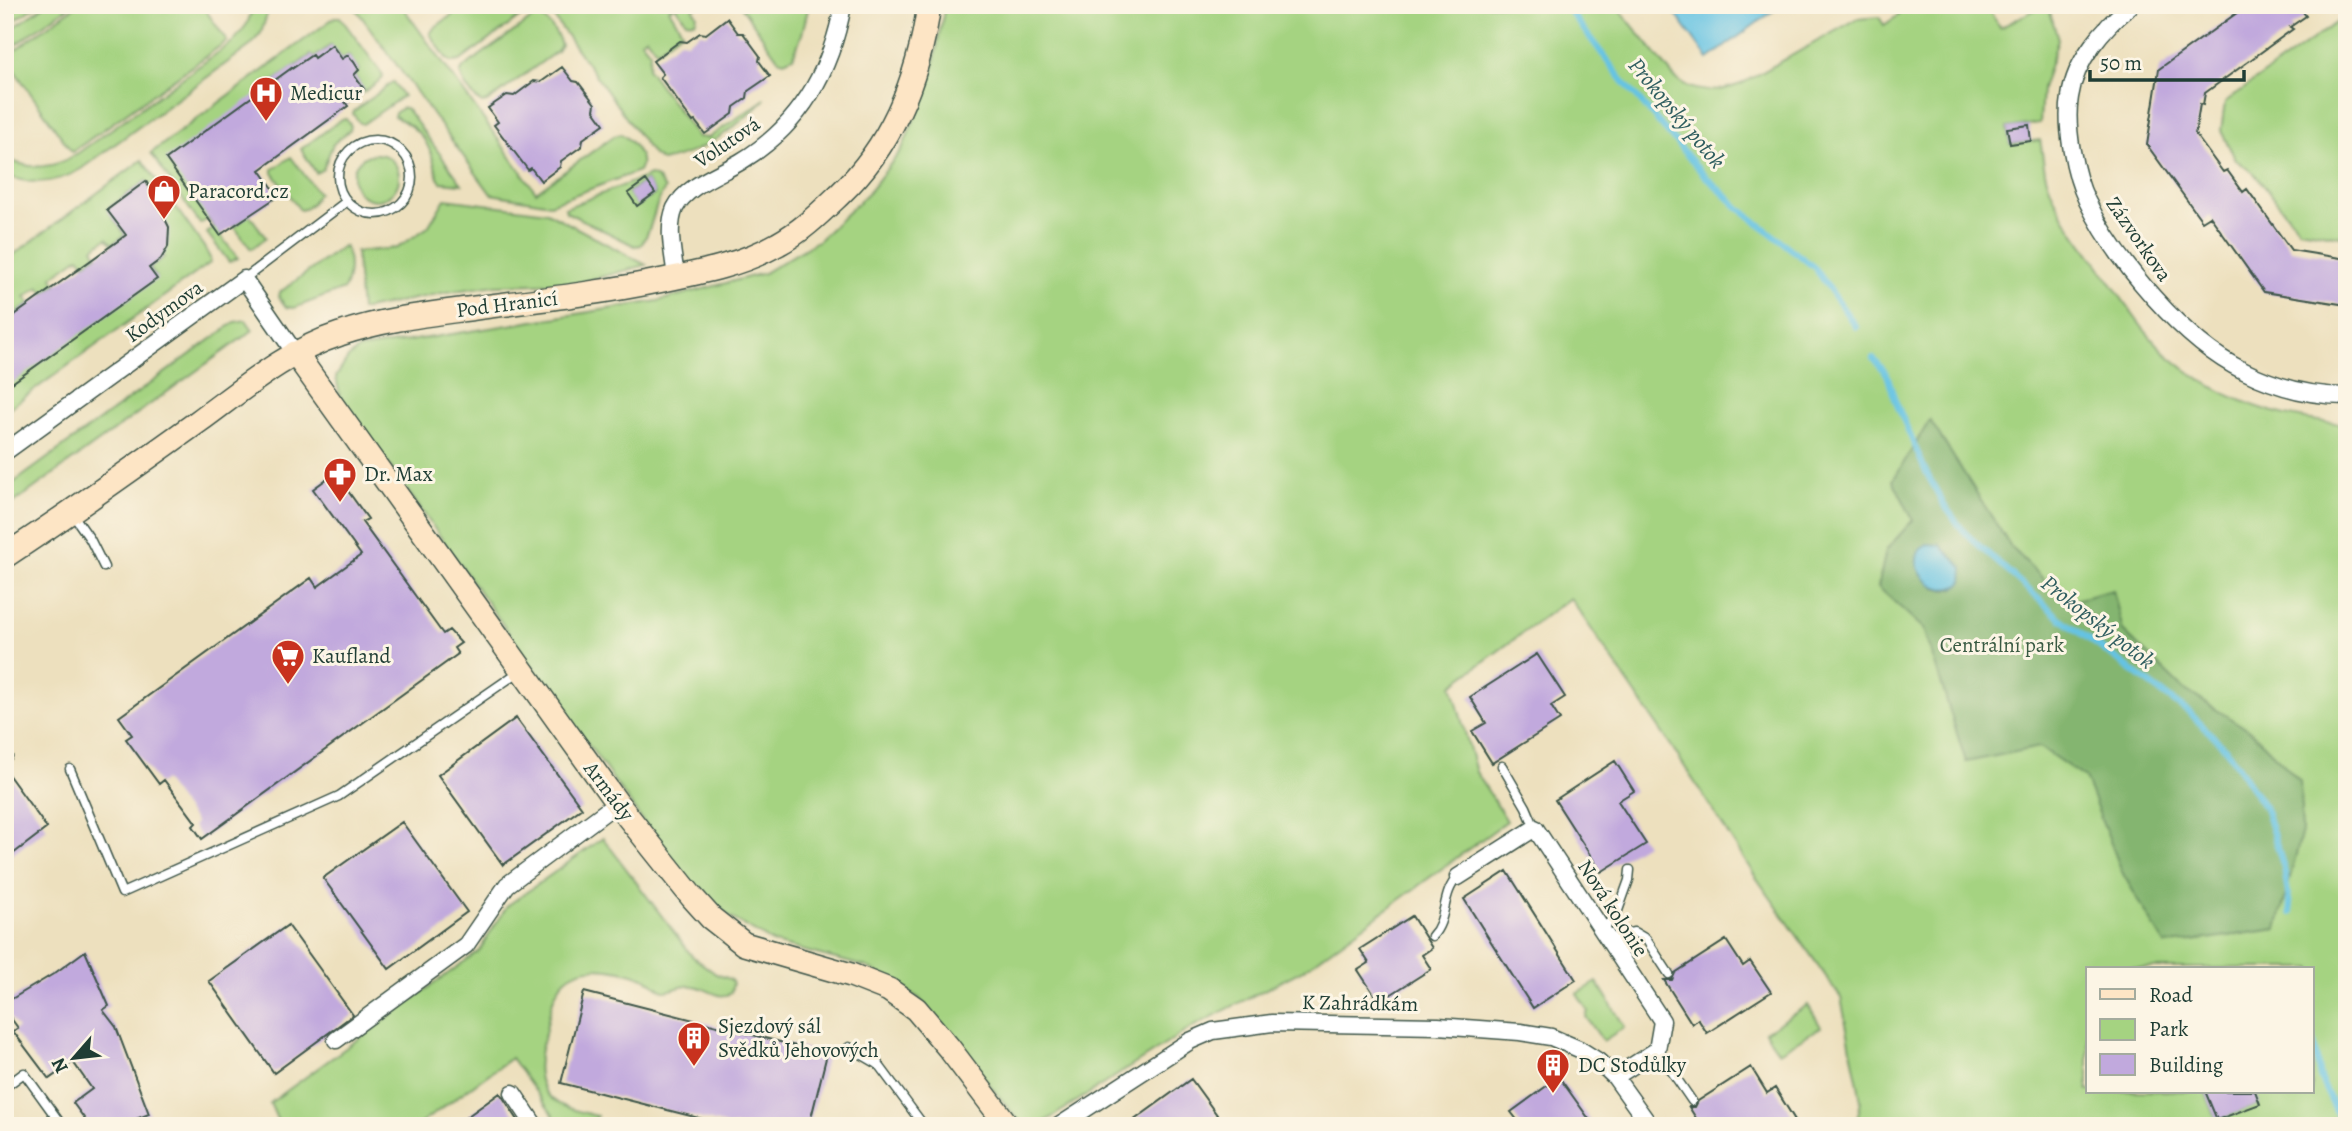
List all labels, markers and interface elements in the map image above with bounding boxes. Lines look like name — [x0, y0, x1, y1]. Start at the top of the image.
scale bar — [2090, 38, 2244, 82]
text: 50 m — [2100, 49, 2142, 77]
water label: Prokopský potok — [1621, 51, 1733, 175]
hospital icon: Medicur — [247, 74, 285, 123]
place label: Medicur — [290, 79, 362, 107]
street label: Volutová — [688, 110, 766, 175]
shop icon: Paracord.cz — [145, 172, 183, 221]
place label: Paracord.cz — [188, 177, 289, 205]
street label: Zázvorkova — [2099, 191, 2179, 287]
street label: Kodymova — [119, 273, 209, 349]
street label: Pod Hranicí — [455, 284, 559, 324]
pharmacy icon: Dr. Max — [321, 455, 359, 504]
place label: Dr. Max — [364, 460, 433, 488]
water label: Prokopský potok — [2035, 568, 2161, 676]
park label: Centrální park — [1940, 631, 2065, 659]
supermarket icon: Kaufland — [269, 637, 307, 686]
place label: Kaufland — [312, 642, 391, 670]
street label: Armády — [577, 755, 641, 827]
street label: Nová kolonie — [1571, 854, 1655, 962]
legend — [2086, 967, 2314, 1092]
text: Road — [2149, 981, 2193, 1009]
street label: K Zahrádkám — [1302, 988, 1418, 1018]
place label: Sjezdový sál Svědků Jehovových — [718, 1012, 879, 1064]
text: Park — [2149, 1015, 2189, 1043]
building icon: Sjezdový sál Svědků Jehovových — [675, 1019, 713, 1068]
north arrow — [38, 1023, 108, 1092]
building icon: DC Stodůlky — [1534, 1046, 1572, 1095]
place label: DC Stodůlky — [1578, 1051, 1687, 1079]
text: Building — [2149, 1051, 2224, 1079]
text: N — [45, 1053, 75, 1078]

